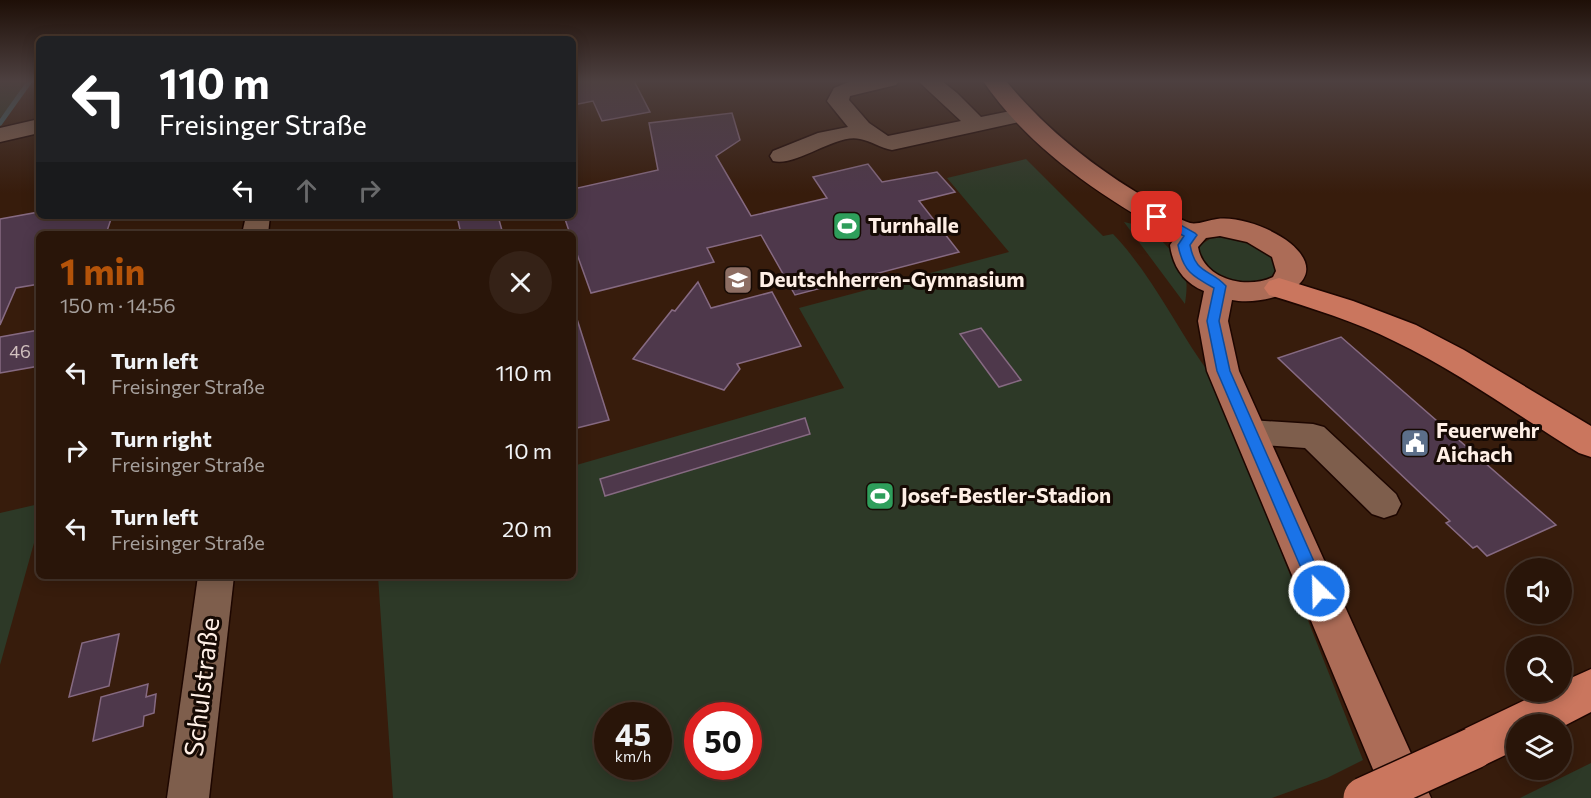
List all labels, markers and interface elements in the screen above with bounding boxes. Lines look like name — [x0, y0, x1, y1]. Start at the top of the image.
text: 110 m — [159, 56, 270, 108]
icon: left — [60, 60, 138, 138]
text: Freisinger Straße — [159, 108, 367, 141]
icon: left — [227, 174, 260, 207]
icon: ahead — [290, 174, 323, 207]
icon: right — [353, 174, 386, 207]
pin — [1131, 191, 1182, 242]
icon: arrive — [1140, 200, 1173, 233]
sports icon: Turnhalle — [831, 210, 863, 242]
place label: Turnhalle — [868, 212, 959, 237]
text: 1 min — [60, 248, 145, 292]
button: close — [489, 251, 552, 314]
school or university icon: Deutschherren-Gymnasium — [722, 264, 754, 296]
place label: Deutschherren-Gymnasium — [759, 266, 1025, 291]
text: 150 m · 14:56 — [60, 293, 176, 317]
house number: 46 — [9, 340, 31, 362]
text: Turn left — [111, 347, 198, 374]
icon: left — [60, 356, 93, 389]
text: 110 m — [495, 359, 552, 386]
text: Freisinger Straße — [111, 374, 265, 398]
place label: Feuerwehr Aichach — [1436, 417, 1540, 466]
text: Turn right — [111, 425, 212, 452]
public building icon: Feuerwehr Aichach — [1399, 427, 1431, 459]
icon: right — [60, 434, 93, 467]
text: 10 m — [505, 437, 552, 464]
text: Freisinger Straße — [111, 452, 265, 476]
sports icon: Josef-Bestler-Stadion — [864, 480, 896, 512]
place label: Josef-Bestler-Stadion — [901, 482, 1111, 507]
text: Turn left — [111, 503, 198, 530]
icon: left — [60, 512, 93, 545]
text: 20 m — [502, 515, 552, 542]
text: Freisinger Straße — [111, 530, 265, 554]
map controls — [1506, 558, 1572, 780]
button: sound — [1506, 558, 1572, 624]
position arrow — [1287, 559, 1351, 623]
street label: Schulstraße — [177, 616, 224, 758]
button: search — [1506, 636, 1572, 702]
speed limit sign: 50 — [684, 702, 762, 780]
button: layers — [1506, 714, 1572, 780]
text: 45 — [615, 715, 651, 752]
text: km/h — [615, 747, 651, 765]

